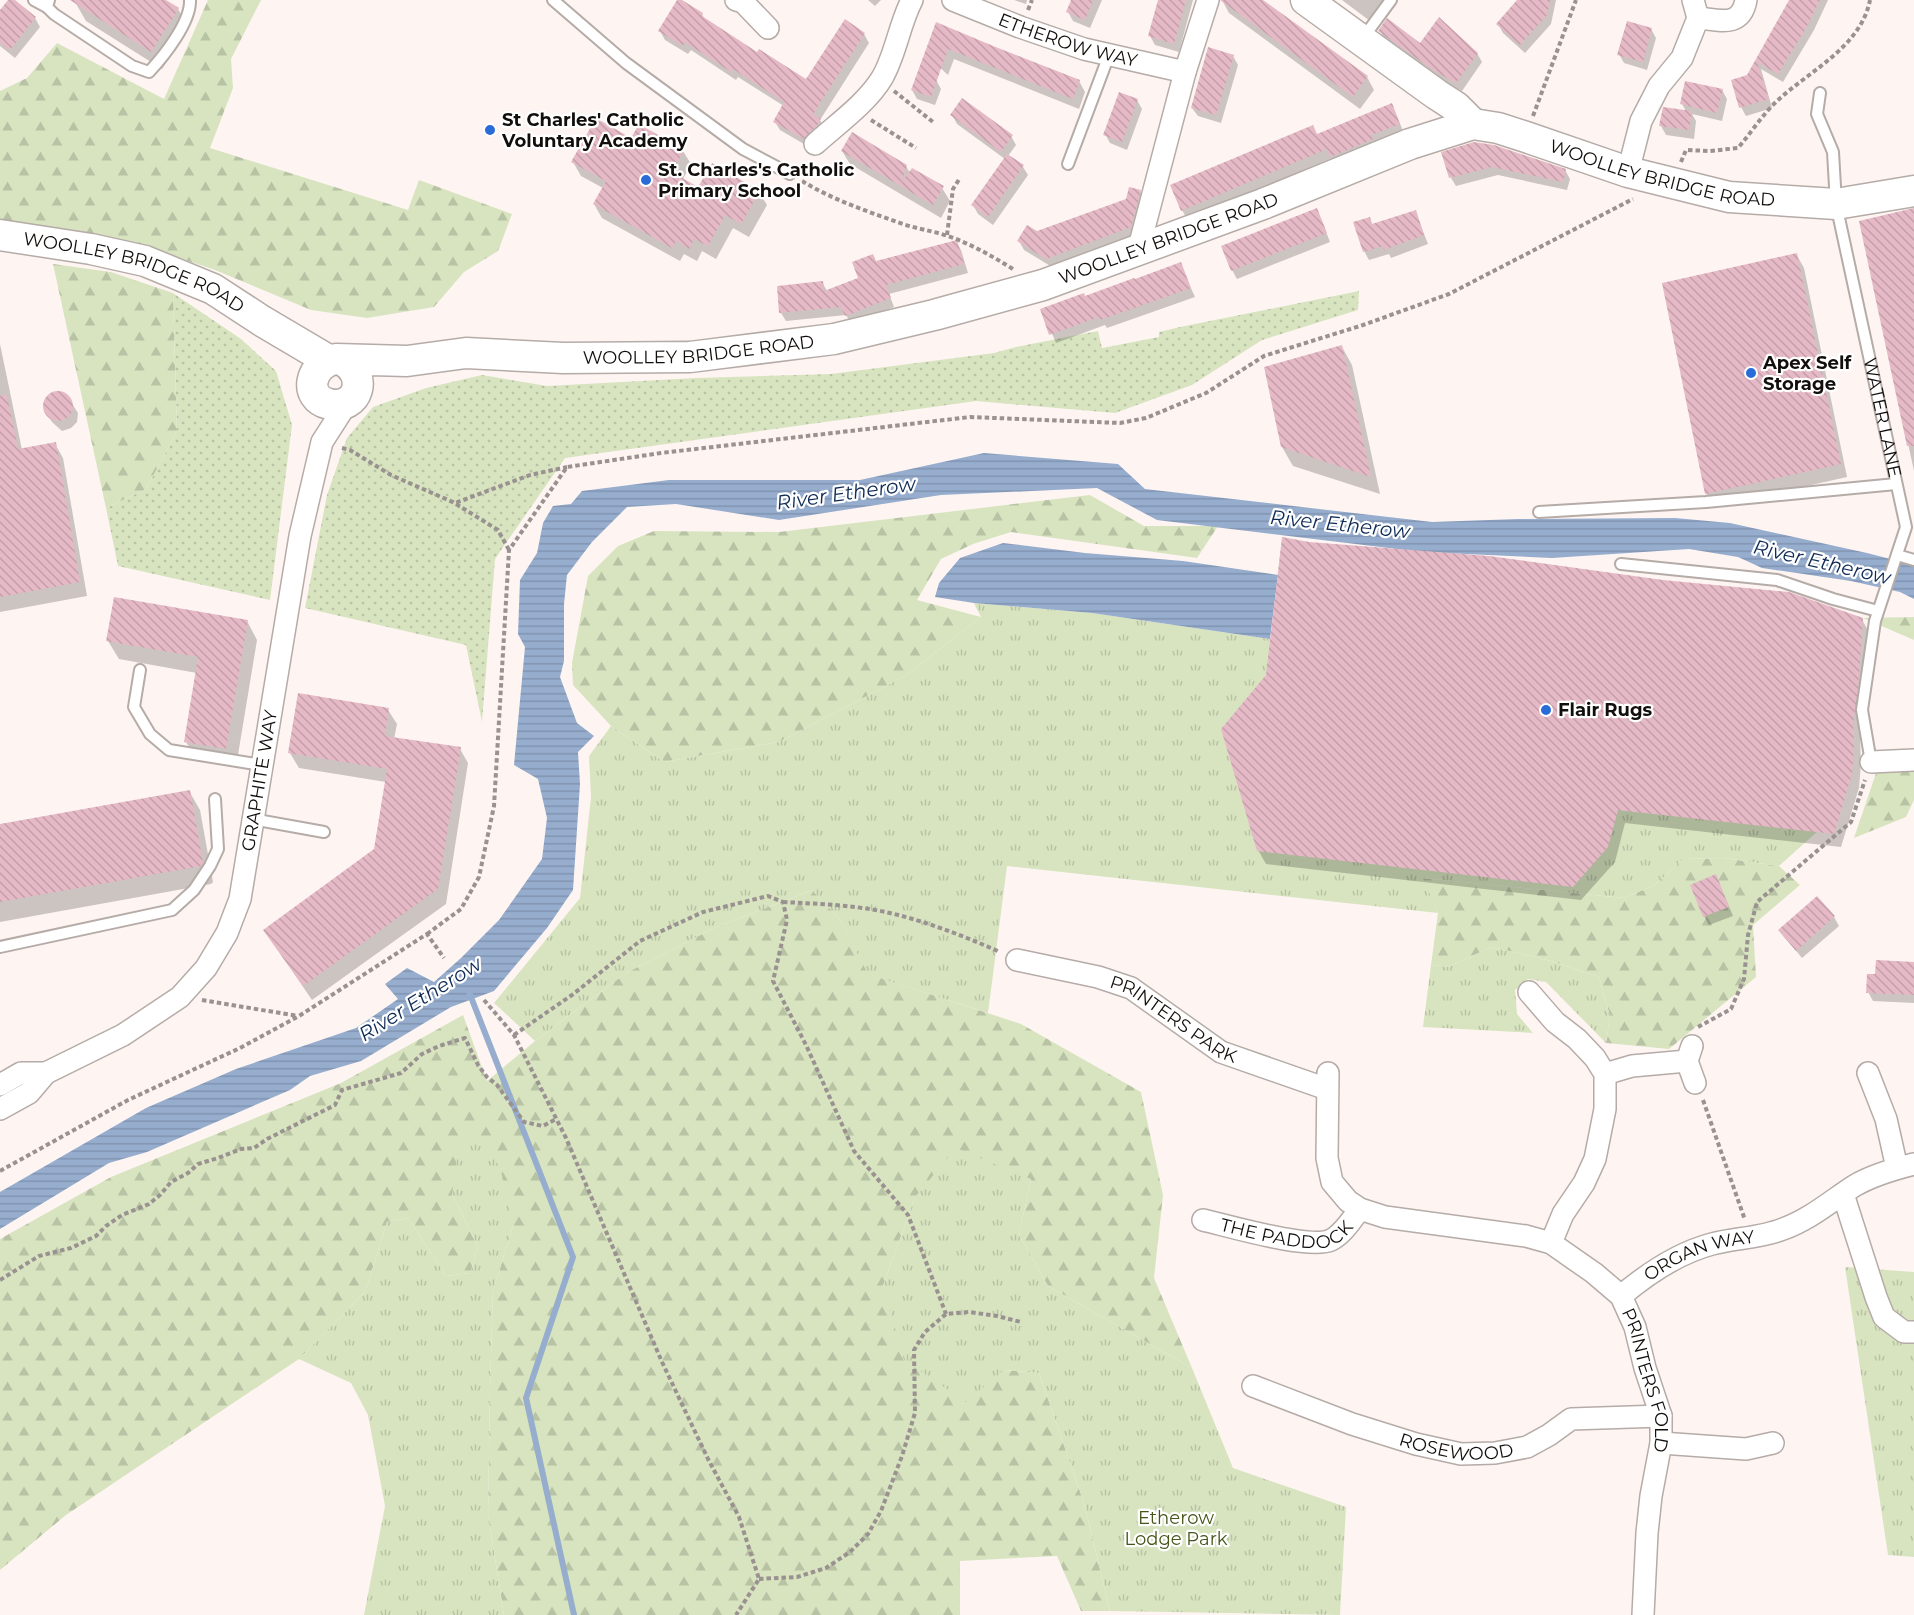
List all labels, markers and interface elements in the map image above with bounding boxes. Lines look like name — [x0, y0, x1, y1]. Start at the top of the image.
street label: ETHEROW WAY — [995, 8, 1140, 72]
place label: St Charles' Catholic Voluntary Academy — [501, 109, 688, 152]
marker: St Charles' Catholic Voluntary Academy — [483, 123, 497, 137]
street label: WOOLLEY BRIDGE ROAD — [1547, 135, 1776, 211]
place label: St. Charles's Catholic Primary School — [658, 159, 855, 202]
marker: St. Charles's Catholic Primary School — [639, 173, 653, 187]
street label: WOOLLEY BRIDGE ROAD — [1056, 188, 1282, 289]
street label: WOOLLEY BRIDGE ROAD — [22, 228, 249, 318]
street label: WOOLLEY BRIDGE ROAD — [583, 331, 815, 369]
place label: Apex Self Storage — [1762, 352, 1852, 395]
street label: WATER LANE — [1859, 356, 1906, 479]
marker: Apex Self Storage — [1744, 366, 1758, 380]
water label: River Etherow — [775, 471, 918, 515]
water label: River Etherow — [1269, 505, 1412, 543]
water label: River Etherow — [1751, 535, 1894, 590]
place label: Flair Rugs — [1558, 699, 1652, 721]
marker: Flair Rugs — [1539, 703, 1553, 717]
street label: GRAPHITE WAY — [237, 708, 282, 853]
water label: River Etherow — [354, 951, 487, 1046]
street label: PRINTERS PARK — [1107, 971, 1240, 1068]
street label: THE PADDOCK — [1214, 1206, 1352, 1232]
text: THE PADDOCK — [1218, 1214, 1358, 1254]
street label: ORGAN WAY — [1640, 1226, 1757, 1286]
street label: PRINTERS FOLD — [1617, 1305, 1673, 1454]
street label: ROSEWOOD — [1396, 1428, 1515, 1466]
park label: Etherow Lodge Park — [1125, 1507, 1228, 1550]

